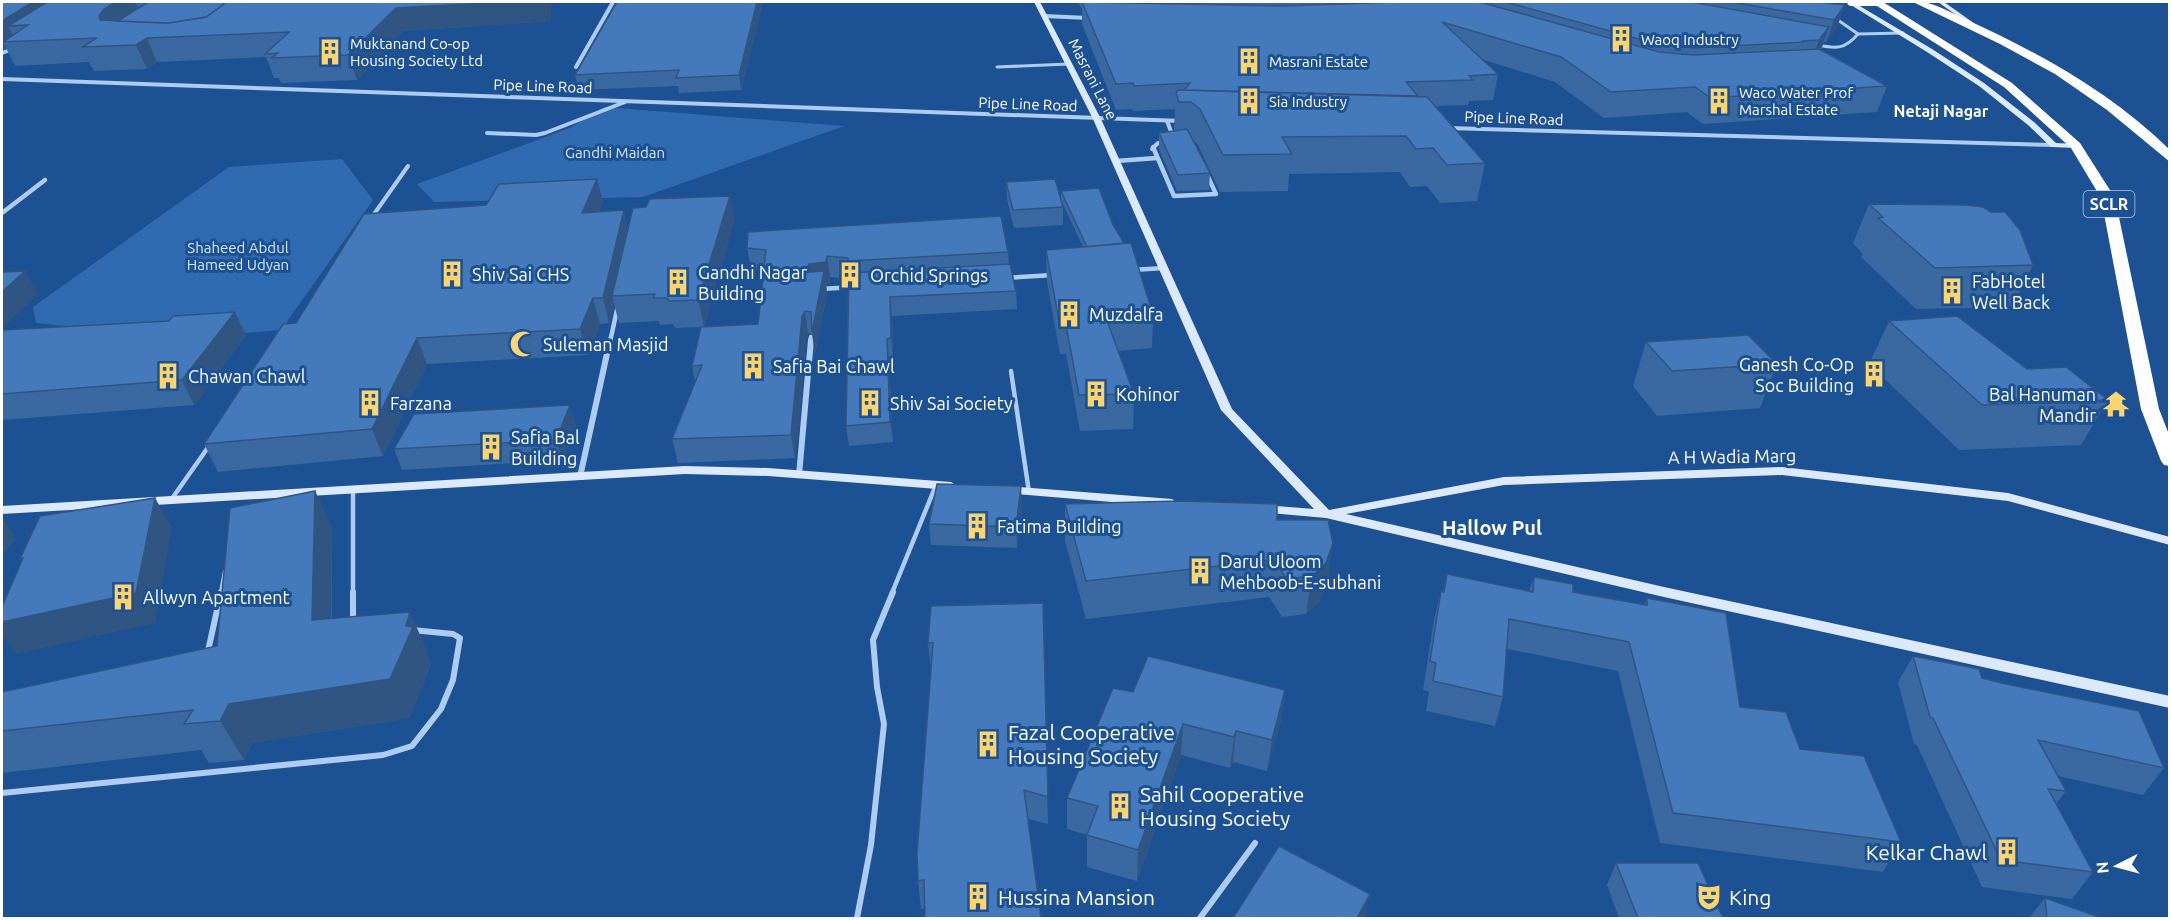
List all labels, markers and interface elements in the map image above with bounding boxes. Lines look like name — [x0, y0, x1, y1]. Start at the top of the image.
building icon: Waoq Industry — [1606, 24, 1636, 54]
place label: Waoq Industry — [1641, 31, 1739, 48]
place label: Muktanand Co-op Housing Society Ltd — [350, 35, 483, 69]
street label: Masrani Lane — [1065, 36, 1121, 122]
building icon: Muktanand Co-op Housing Society Ltd — [315, 37, 345, 67]
building icon: Masrani Estate — [1234, 46, 1264, 76]
place label: Masrani Estate — [1269, 53, 1368, 70]
street label: Pipe Line Road — [493, 76, 593, 96]
place label: Waco Water Prof Marshal Estate — [1739, 84, 1853, 118]
building icon: Sia Industry — [1234, 86, 1264, 116]
building icon: Waco Water Prof Marshal Estate — [1704, 86, 1734, 116]
place label: Sia Industry — [1269, 93, 1347, 110]
street label: Pipe Line Road — [978, 94, 1078, 114]
district label: Netaji Nagar — [1894, 102, 1989, 120]
street label: Pipe Line Road — [1464, 108, 1564, 128]
park label: Gandhi Maidan — [565, 144, 665, 161]
road number: SCLR — [2084, 191, 2134, 217]
park label: Shaheed Abdul Hameed Udyan — [187, 239, 289, 273]
building icon: Shiv Sai CHS — [437, 259, 467, 289]
building icon: Orchid Springs — [835, 260, 865, 290]
place label: Gandhi Nagar Building — [698, 262, 807, 303]
place label: Shiv Sai CHS — [472, 264, 569, 284]
place label: Orchid Springs — [870, 265, 988, 285]
building icon: Gandhi Nagar Building — [663, 267, 693, 297]
place label: FabHotel Well Back — [1972, 271, 2050, 312]
building icon: FabHotel Well Back — [1937, 276, 1967, 306]
building icon: Muzdalfa — [1054, 299, 1084, 329]
place label: Muzdalfa — [1089, 304, 1164, 324]
mosque icon: Suleman Masjid — [508, 329, 538, 359]
place label: Suleman Masjid — [543, 334, 669, 354]
building icon: Safia Bai Chawl — [738, 351, 768, 381]
place label: Ganesh Co-Op Soc Building — [1739, 354, 1854, 395]
place label: Safia Bai Chawl — [773, 356, 895, 376]
building icon: Ganesh Co-Op Soc Building — [1859, 359, 1889, 389]
building icon: Chawan Chawl — [153, 361, 183, 391]
place label: Chawan Chawl — [188, 366, 306, 386]
building icon: Kohinor — [1081, 379, 1111, 409]
place label: Kohinor — [1116, 384, 1180, 404]
place label: Bal Hanuman Mandir — [1989, 384, 2096, 425]
building icon: Farzana — [355, 388, 385, 418]
building icon: Shiv Sai Society — [855, 388, 885, 418]
temple icon: Bal Hanuman Mandir — [2101, 389, 2131, 419]
place label: Farzana — [390, 393, 452, 413]
place label: Shiv Sai Society — [890, 393, 1013, 413]
place label: Safia Bal Building — [511, 427, 580, 468]
building icon: Safia Bal Building — [476, 432, 506, 462]
street label: A H Wadia Marg — [1668, 445, 1796, 467]
building icon: Fatima Building — [962, 511, 992, 541]
place label: Fatima Building — [997, 516, 1122, 536]
district label: Hallow Pul — [1442, 516, 1542, 539]
place label: Darul Uloom Mehboob-E-subhani — [1220, 551, 1381, 592]
building icon: Darul Uloom Mehboob-E-subhani — [1185, 556, 1215, 586]
building icon: Allwyn Apartment — [108, 582, 138, 612]
place label: Allwyn Apartment — [143, 587, 290, 607]
place label: Fazal Cooperative Housing Society — [1008, 720, 1175, 768]
building icon: Fazal Cooperative Housing Society — [973, 729, 1003, 759]
place label: Sahil Cooperative Housing Society — [1140, 782, 1304, 830]
building icon: Sahil Cooperative Housing Society — [1105, 791, 1135, 821]
north arrow — [2087, 836, 2147, 896]
building icon: Kelkar Chawl — [1992, 837, 2022, 867]
place label: Kelkar Chawl — [1866, 840, 1987, 864]
text: N — [2093, 861, 2112, 874]
building icon: Hussina Mansion — [963, 882, 993, 912]
theatre icon: King — [1694, 882, 1724, 912]
place label: Hussina Mansion — [998, 885, 1155, 909]
place label: King — [1729, 885, 1771, 909]

